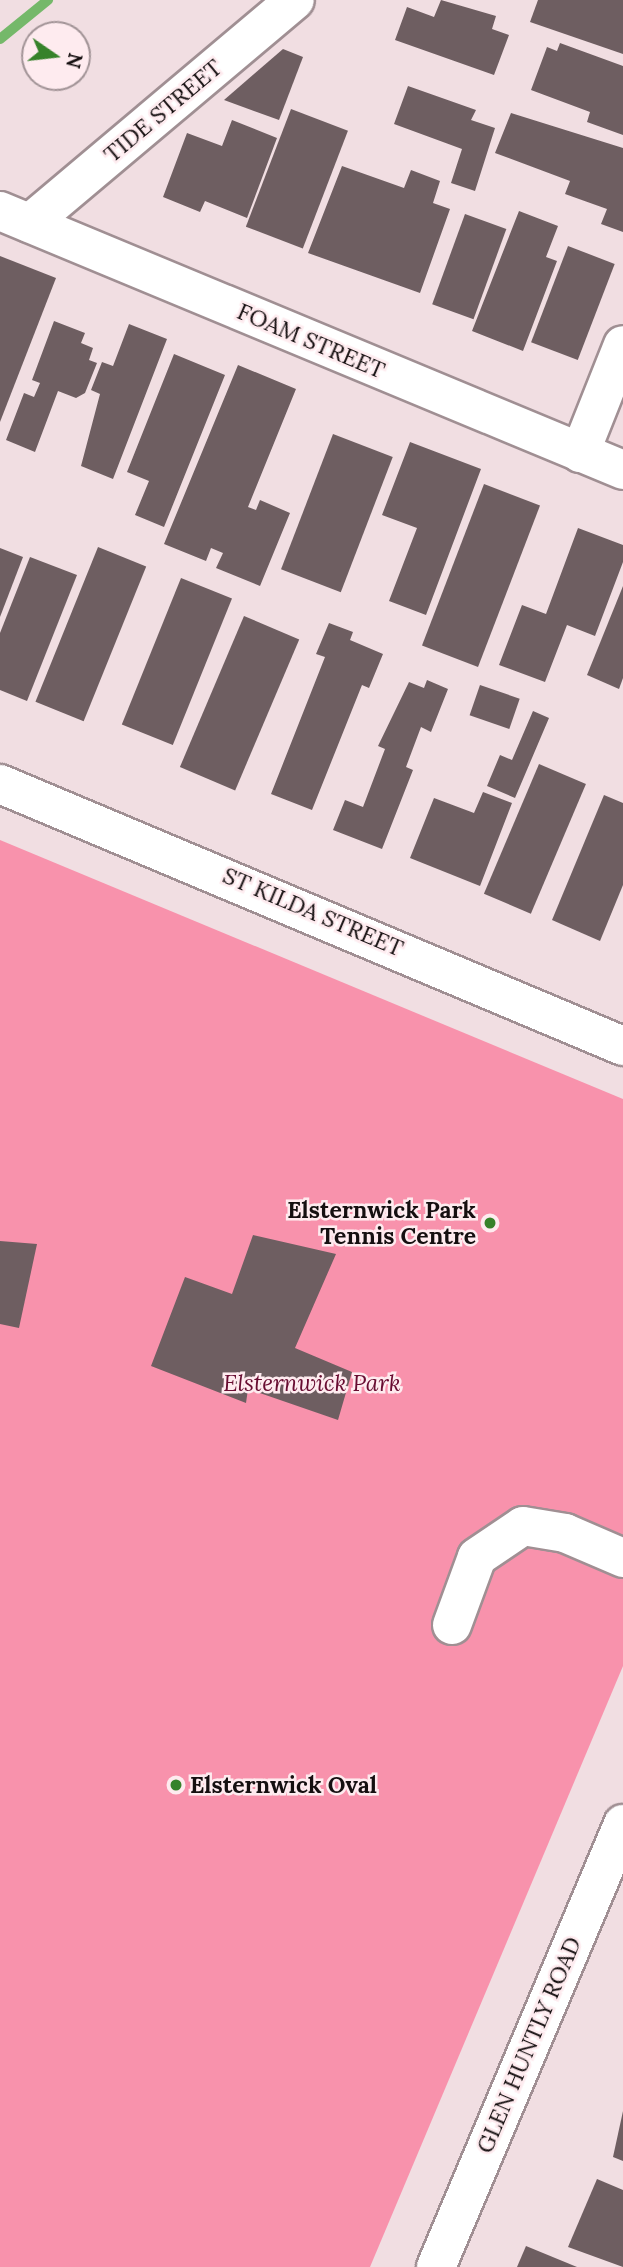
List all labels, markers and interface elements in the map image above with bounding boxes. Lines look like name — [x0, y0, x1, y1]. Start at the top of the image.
north arrow — [21, 21, 91, 91]
text: N — [61, 51, 88, 71]
street label: TIDE STREET — [99, 54, 227, 168]
street label: FOAM STREET — [233, 298, 389, 384]
street label: ST KILDA STREET — [219, 862, 407, 962]
place label: Elsternwick Park Tennis Centre — [287, 1196, 476, 1250]
marker: Elsternwick Park Tennis Centre — [482, 1215, 498, 1231]
park label: Elsternwick Park — [223, 1369, 401, 1397]
place label: Elsternwick Oval — [190, 1771, 377, 1799]
marker: Elsternwick Oval — [168, 1777, 184, 1793]
street label: GLEN HUNTLY ROAD — [471, 1933, 587, 2157]

